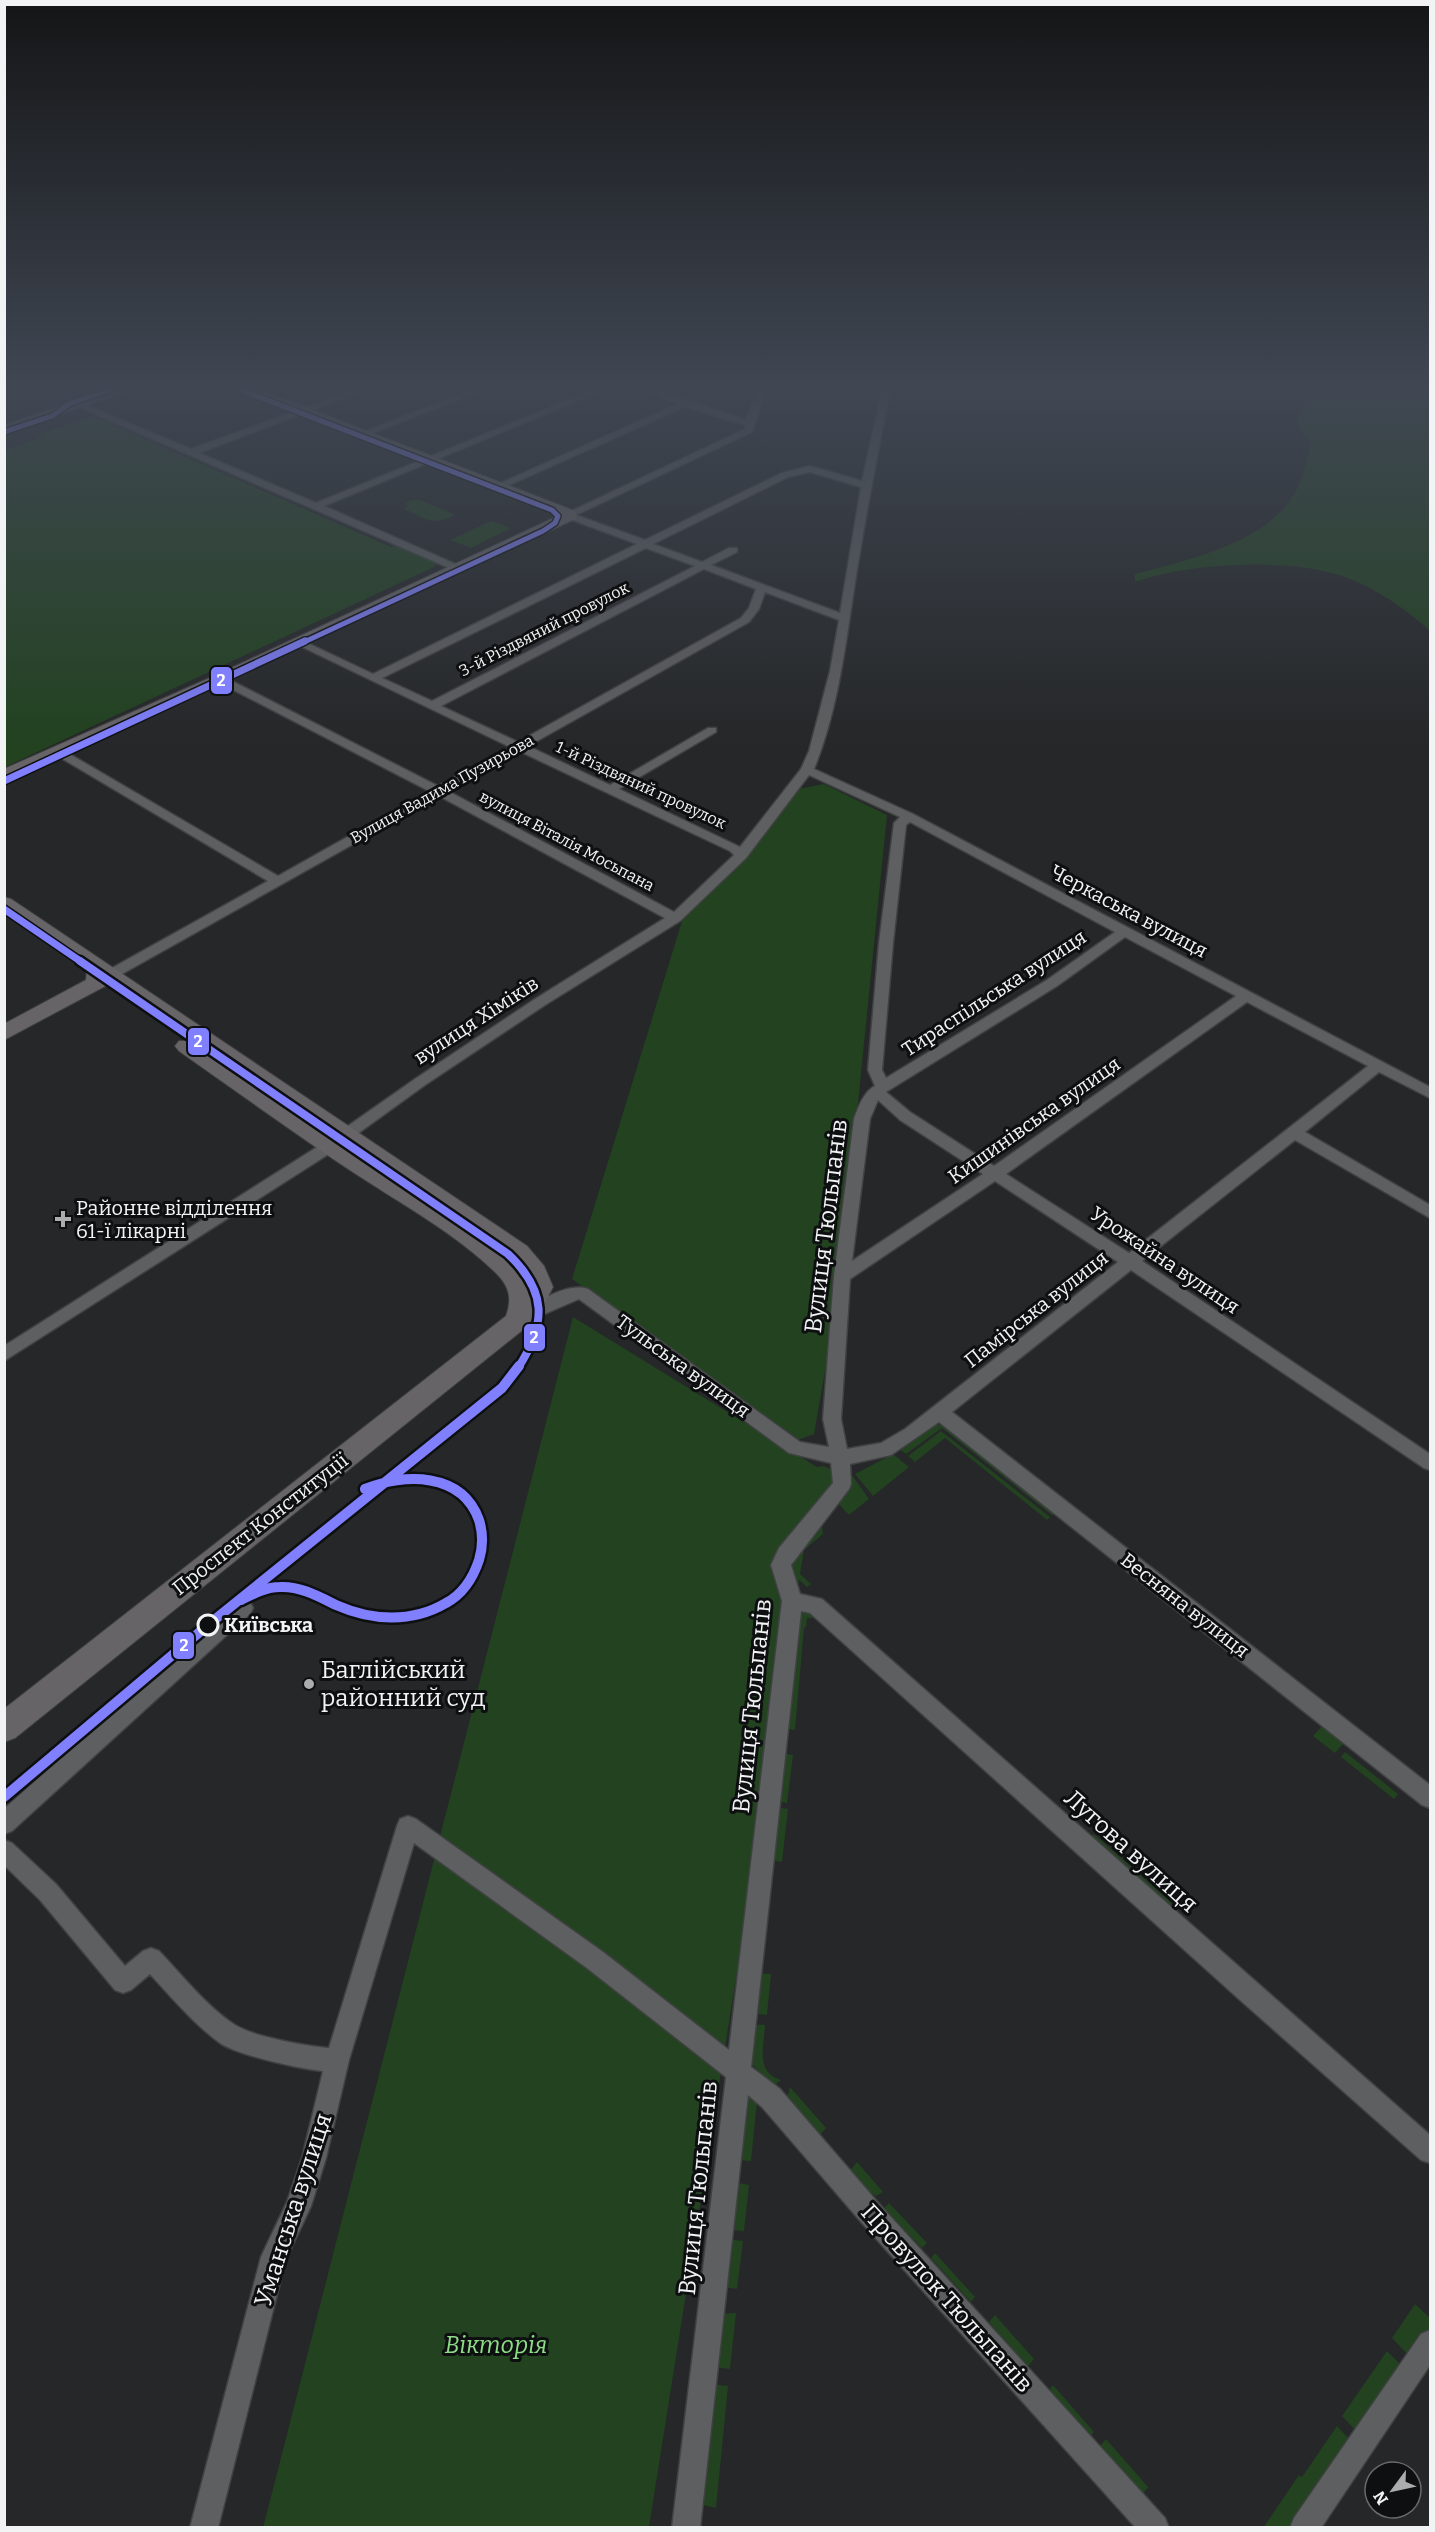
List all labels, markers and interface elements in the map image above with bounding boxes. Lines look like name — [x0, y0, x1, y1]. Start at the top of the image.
street label: 3-й Різдвяний провулок — [456, 578, 633, 680]
line badge: 2 — [210, 666, 233, 695]
text: 2 — [216, 671, 226, 690]
street label: Вулиця Вадима Пузирьова — [347, 730, 537, 847]
street label: 1-й Різдвяний провулок — [553, 737, 730, 833]
street label: вулиця Віталія Мосьпана — [476, 787, 658, 895]
street label: Черкаська вулиця — [1046, 859, 1212, 963]
street label: Тираспільська вулиця — [898, 925, 1090, 1061]
street label: вулиця Хіміків — [409, 971, 543, 1069]
line badge: 2 — [187, 1027, 210, 1056]
text: 2 — [193, 1032, 203, 1051]
street label: Кишинівська вулиця — [943, 1051, 1125, 1189]
street label: Вулиця Тюльпанів — [799, 1118, 853, 1334]
place label: Районне відділення 61-ї лікарні — [76, 1196, 272, 1243]
street label: Урожайна вулиця — [1086, 1201, 1244, 1319]
marker: Районне відділення 61-ї лікарні — [54, 1210, 72, 1228]
street label: Памірська вулиця — [960, 1246, 1112, 1372]
street label: Тульська вулиця — [611, 1309, 755, 1423]
line badge: 2 — [523, 1323, 546, 1352]
text: 2 — [529, 1328, 539, 1347]
street label: Проспект Конституції — [167, 1448, 353, 1600]
street label: Весняна вулиця — [1116, 1547, 1254, 1663]
street label: Вулиця Тюльпанів — [727, 1598, 777, 1814]
place label: Київська — [224, 1613, 313, 1637]
marker: Київська — [197, 1614, 219, 1636]
line badge: 2 — [172, 1631, 195, 1660]
text: 2 — [179, 1636, 189, 1655]
place label: Баглійський районний суд — [321, 1656, 485, 1712]
marker: Баглійський районний суд — [302, 1677, 316, 1691]
street label: Лугова вулиця — [1059, 1784, 1203, 1918]
street label: Вулиця Тюльпанів — [673, 2080, 723, 2296]
street label: Уманська вулиця — [249, 2110, 337, 2310]
street label: Провулок Тюльпанів — [855, 2198, 1039, 2398]
park label: Вікторія — [445, 2331, 547, 2359]
north arrow — [1363, 2460, 1423, 2520]
text: N — [1370, 2488, 1392, 2508]

